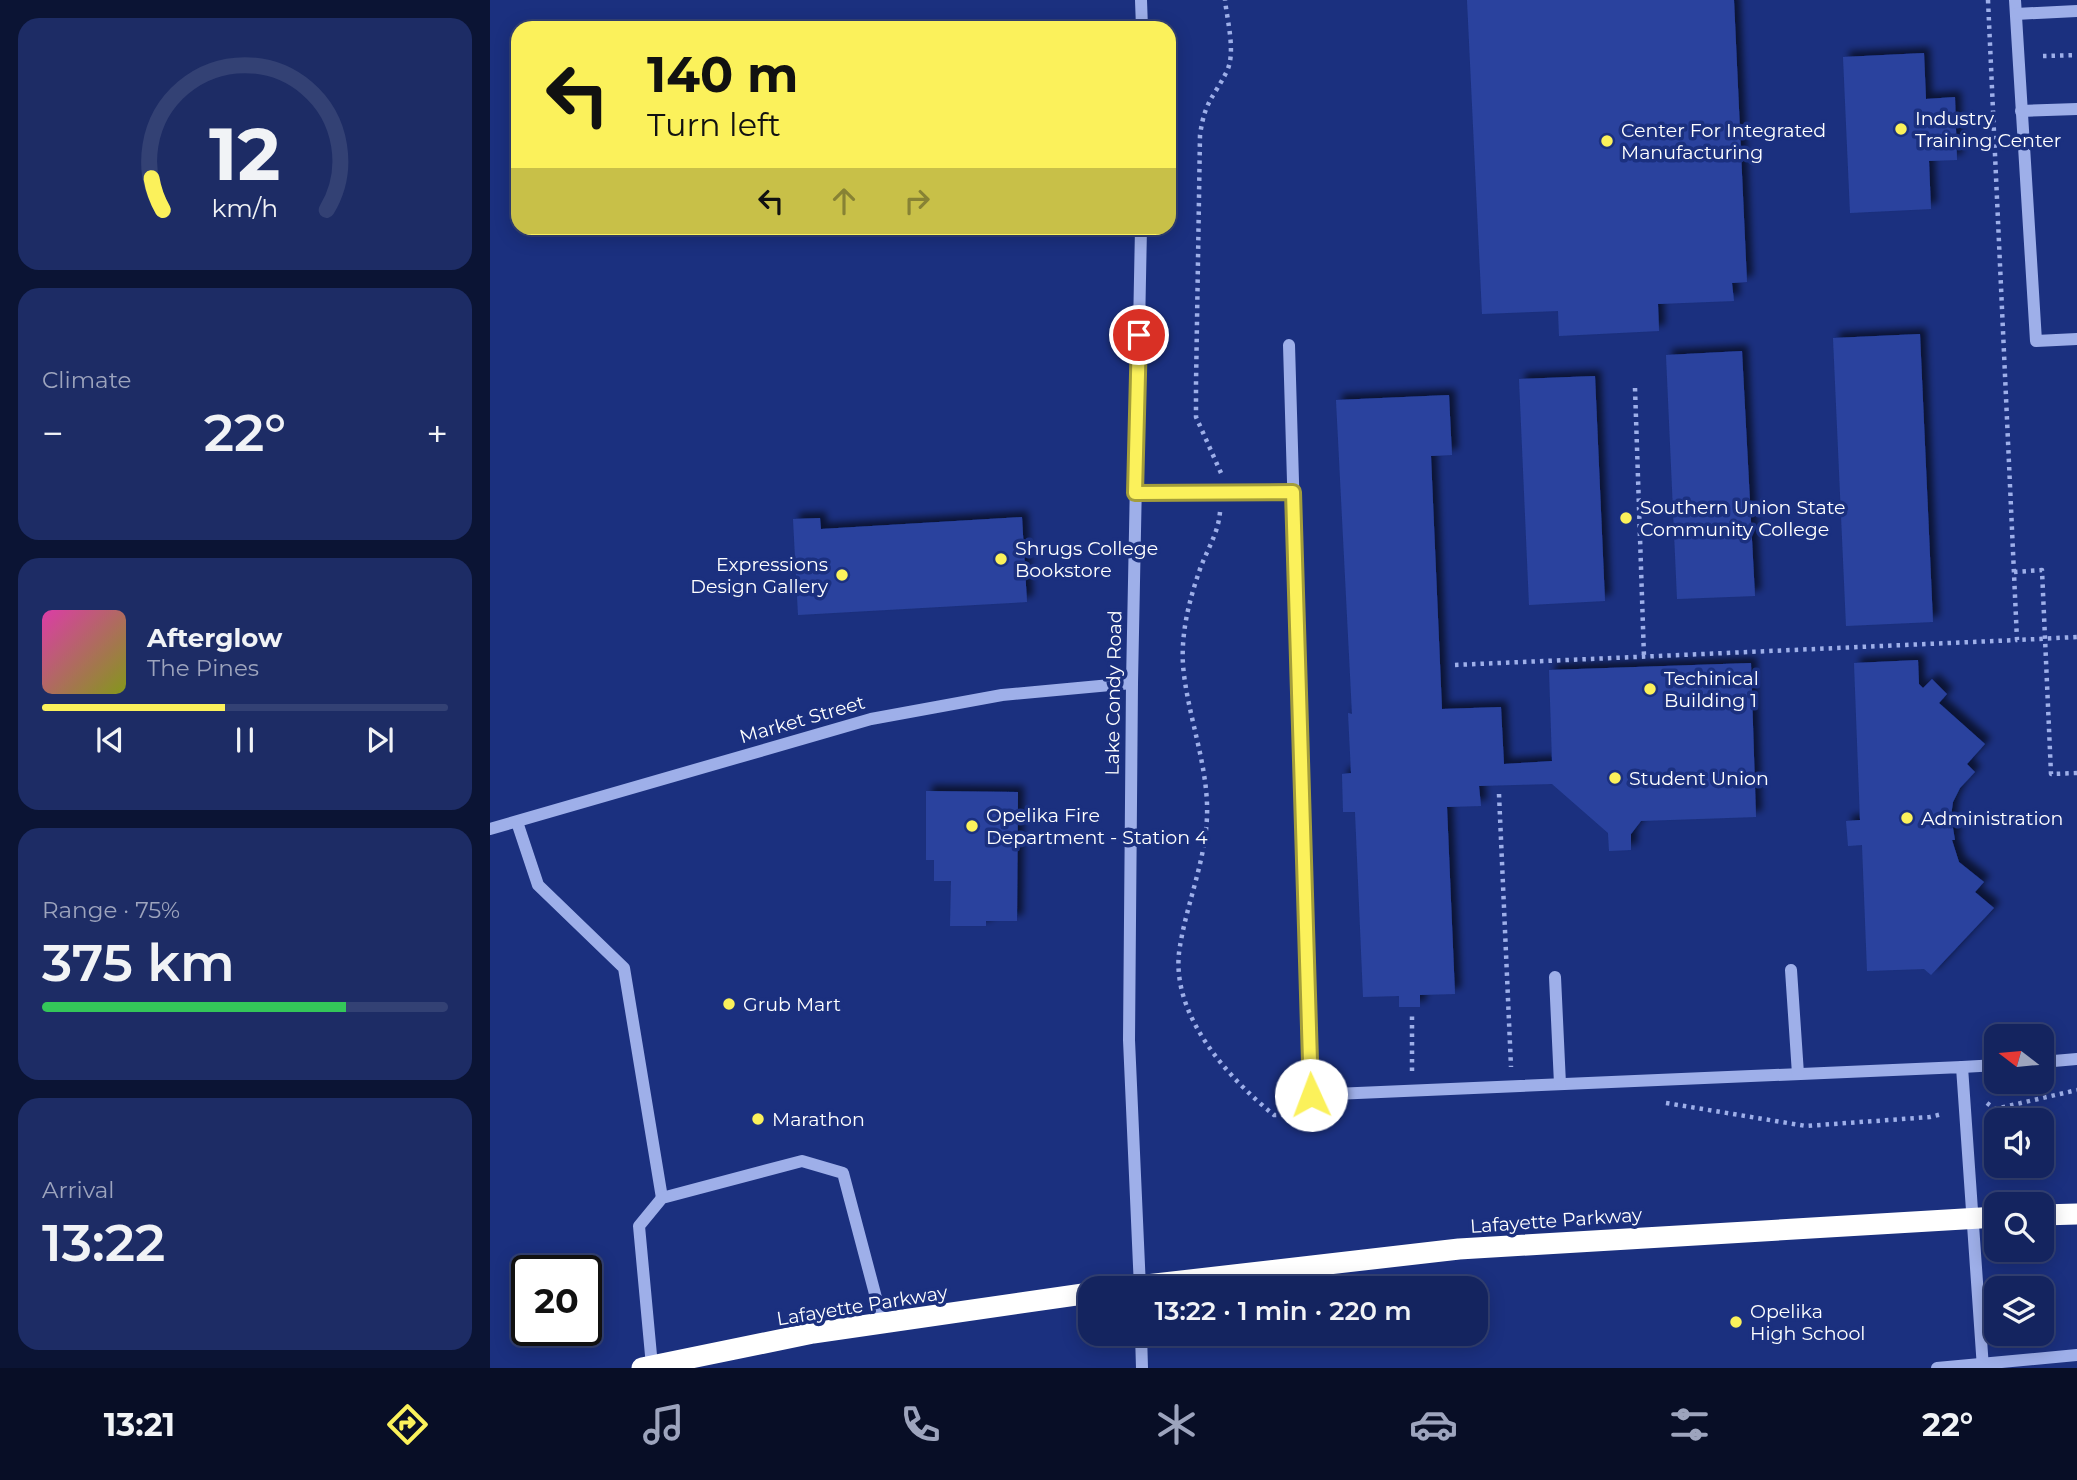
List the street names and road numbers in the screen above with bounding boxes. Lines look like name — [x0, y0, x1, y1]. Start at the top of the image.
street label: Lake Condy Road — [1101, 610, 1126, 776]
street label: Market Street — [737, 691, 868, 748]
street label: Lafayette Parkway — [1469, 1203, 1644, 1238]
street label: Lafayette Parkway — [775, 1281, 950, 1330]

